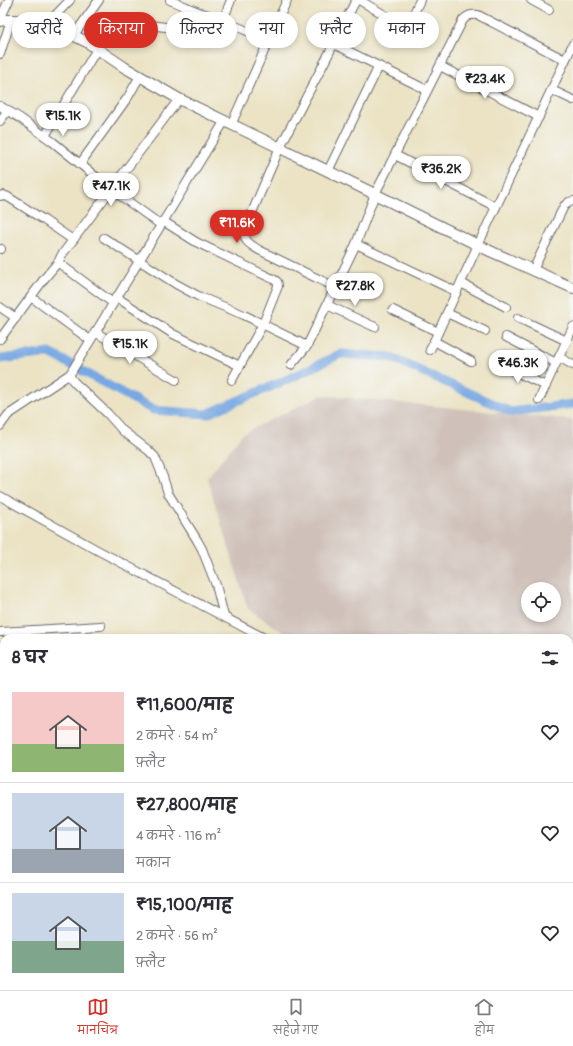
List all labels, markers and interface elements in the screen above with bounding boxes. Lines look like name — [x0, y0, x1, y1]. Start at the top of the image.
chip: खरीदें — [12, 12, 76, 48]
chip: किराया — [84, 12, 158, 48]
chip: फ़िल्टर — [166, 12, 237, 48]
chip: नया — [245, 12, 298, 48]
chip: फ़्लैट — [306, 12, 366, 48]
chip: मकान — [374, 12, 439, 48]
pin: ₹23.4K — [452, 66, 518, 100]
text: ₹23.4K — [465, 71, 505, 87]
pin: ₹15.1K — [30, 103, 96, 137]
text: ₹15.1K — [45, 108, 81, 124]
pin: ₹36.2K — [408, 156, 474, 190]
text: ₹36.2K — [421, 161, 461, 177]
pin: ₹47.1K — [78, 173, 144, 207]
text: ₹47.1K — [92, 178, 130, 194]
pin: ₹11.6K — [204, 210, 270, 244]
text: ₹11.6K — [219, 215, 255, 231]
pin: ₹27.8K — [322, 273, 388, 307]
text: ₹27.8K — [335, 278, 375, 294]
pin: ₹15.1K — [97, 331, 163, 365]
text: ₹15.1K — [112, 336, 148, 352]
pin: ₹46.3K — [485, 350, 551, 384]
text: ₹46.3K — [498, 355, 538, 371]
map controls — [521, 582, 561, 622]
button: locate — [521, 582, 561, 622]
text: 8 घर — [12, 647, 47, 668]
icon: filters — [539, 647, 561, 669]
text: ₹11,600/माह — [136, 694, 233, 715]
icon: home — [44, 708, 92, 756]
icon: heart — [539, 721, 561, 743]
text: 2 कमरे · 54 m² — [136, 728, 218, 744]
text: फ़्लैट — [136, 755, 166, 771]
text: ₹27,800/माह — [136, 794, 237, 815]
icon: home — [44, 809, 92, 857]
icon: heart — [539, 822, 561, 844]
text: 4 कमरे · 116 m² — [136, 828, 221, 844]
text: मकान — [136, 855, 170, 871]
text: ₹15,100/माह — [136, 894, 232, 915]
icon: home — [44, 909, 92, 957]
icon: heart — [539, 922, 561, 944]
text: 2 कमरे · 56 m² — [136, 928, 218, 944]
text: फ़्लैट — [136, 955, 166, 971]
tab: मानचित्र — [78, 996, 118, 1042]
tab: सहेजे गए — [273, 996, 318, 1042]
tab: होम — [473, 996, 495, 1042]

